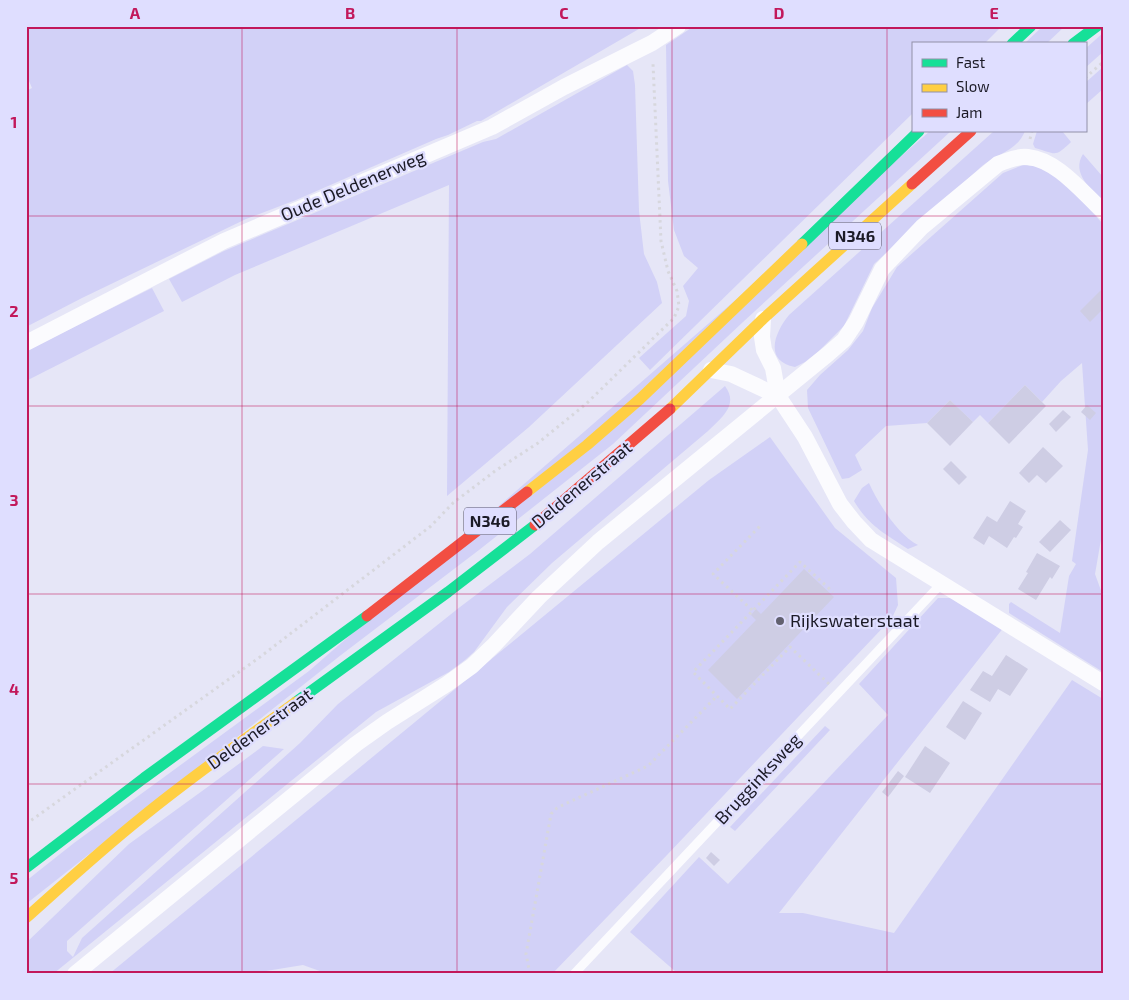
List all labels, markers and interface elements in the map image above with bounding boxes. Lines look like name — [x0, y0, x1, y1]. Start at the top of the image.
text: A — [130, 3, 141, 22]
text: B — [345, 3, 355, 22]
text: C — [559, 3, 569, 22]
text: D — [774, 3, 785, 22]
text: E — [989, 3, 999, 22]
legend — [912, 42, 1086, 132]
text: Fast — [956, 53, 986, 71]
text: Slow — [956, 77, 990, 95]
text: Jam — [956, 103, 982, 121]
text: 1 — [11, 112, 17, 131]
street label: Oude Deldenerweg — [277, 145, 428, 225]
road number: N346 — [829, 222, 881, 250]
text: 2 — [9, 301, 19, 320]
street label: Deldenerstraat — [527, 436, 636, 533]
text: 3 — [9, 490, 19, 509]
road number: N346 — [464, 508, 516, 534]
place label: Rijkswaterstaat — [790, 609, 920, 631]
marker: Rijkswaterstaat — [774, 615, 786, 627]
text: 4 — [9, 679, 19, 698]
street label: Deldenerstraat — [203, 683, 316, 774]
street label: Brugginksweg — [710, 728, 805, 828]
text: 5 — [10, 868, 19, 887]

